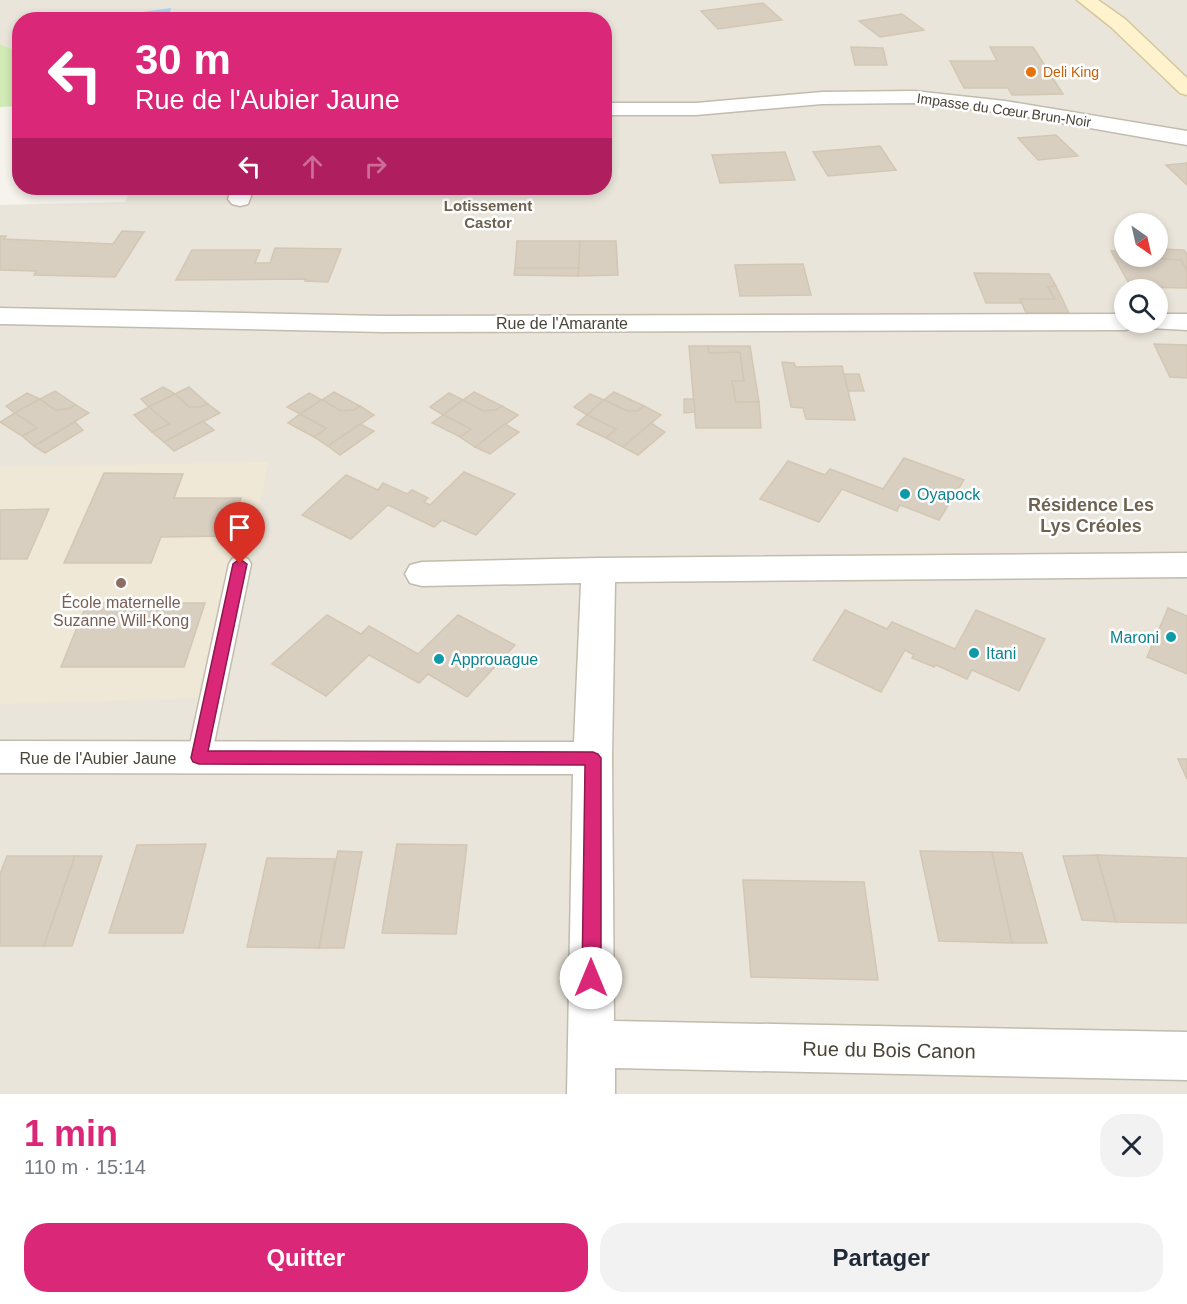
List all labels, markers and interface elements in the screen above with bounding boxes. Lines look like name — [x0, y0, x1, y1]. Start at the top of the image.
icon: left — [36, 36, 114, 114]
text: 30 m — [135, 36, 231, 83]
place label: Deli King — [1043, 64, 1099, 80]
marker: Deli King — [1024, 65, 1038, 79]
text: Rue de l'Aubier Jaune — [135, 85, 400, 115]
street label: Impasse du Cœur Brun-Noir — [916, 90, 1093, 130]
icon: left — [233, 150, 266, 183]
icon: ahead — [296, 150, 329, 183]
icon: right — [359, 150, 392, 183]
district label: Lotissement Castor — [444, 197, 532, 231]
north arrow — [1114, 213, 1168, 267]
map controls — [1114, 213, 1168, 333]
button: search — [1114, 279, 1168, 333]
street label: Rue de l'Amarante — [496, 315, 628, 332]
place label: Oyapock — [917, 486, 981, 503]
marker: Oyapock — [898, 487, 912, 501]
district label: Résidence Les Lys Créoles — [1028, 495, 1154, 536]
pin — [214, 502, 265, 564]
icon: arrive — [223, 511, 256, 544]
marker: École maternelle Suzanne Will-Kong — [114, 576, 128, 590]
place label: École maternelle Suzanne Will-Kong — [53, 593, 189, 629]
place label: Maroni — [1110, 629, 1159, 646]
marker: Maroni — [1164, 630, 1178, 644]
place label: Itani — [986, 645, 1016, 662]
marker: Itani — [967, 646, 981, 660]
place label: Approuague — [451, 651, 538, 668]
marker: Approuague — [432, 652, 446, 666]
street label: Rue de l'Aubier Jaune — [20, 750, 177, 767]
position arrow — [559, 946, 623, 1010]
street label: Rue du Bois Canon — [802, 1037, 976, 1063]
text: 1 min — [24, 1113, 118, 1154]
button: close — [1100, 1114, 1163, 1177]
text: 110 m · 15:14 — [24, 1156, 146, 1178]
button: Quitter — [24, 1223, 588, 1292]
button: Partager — [600, 1223, 1163, 1292]

